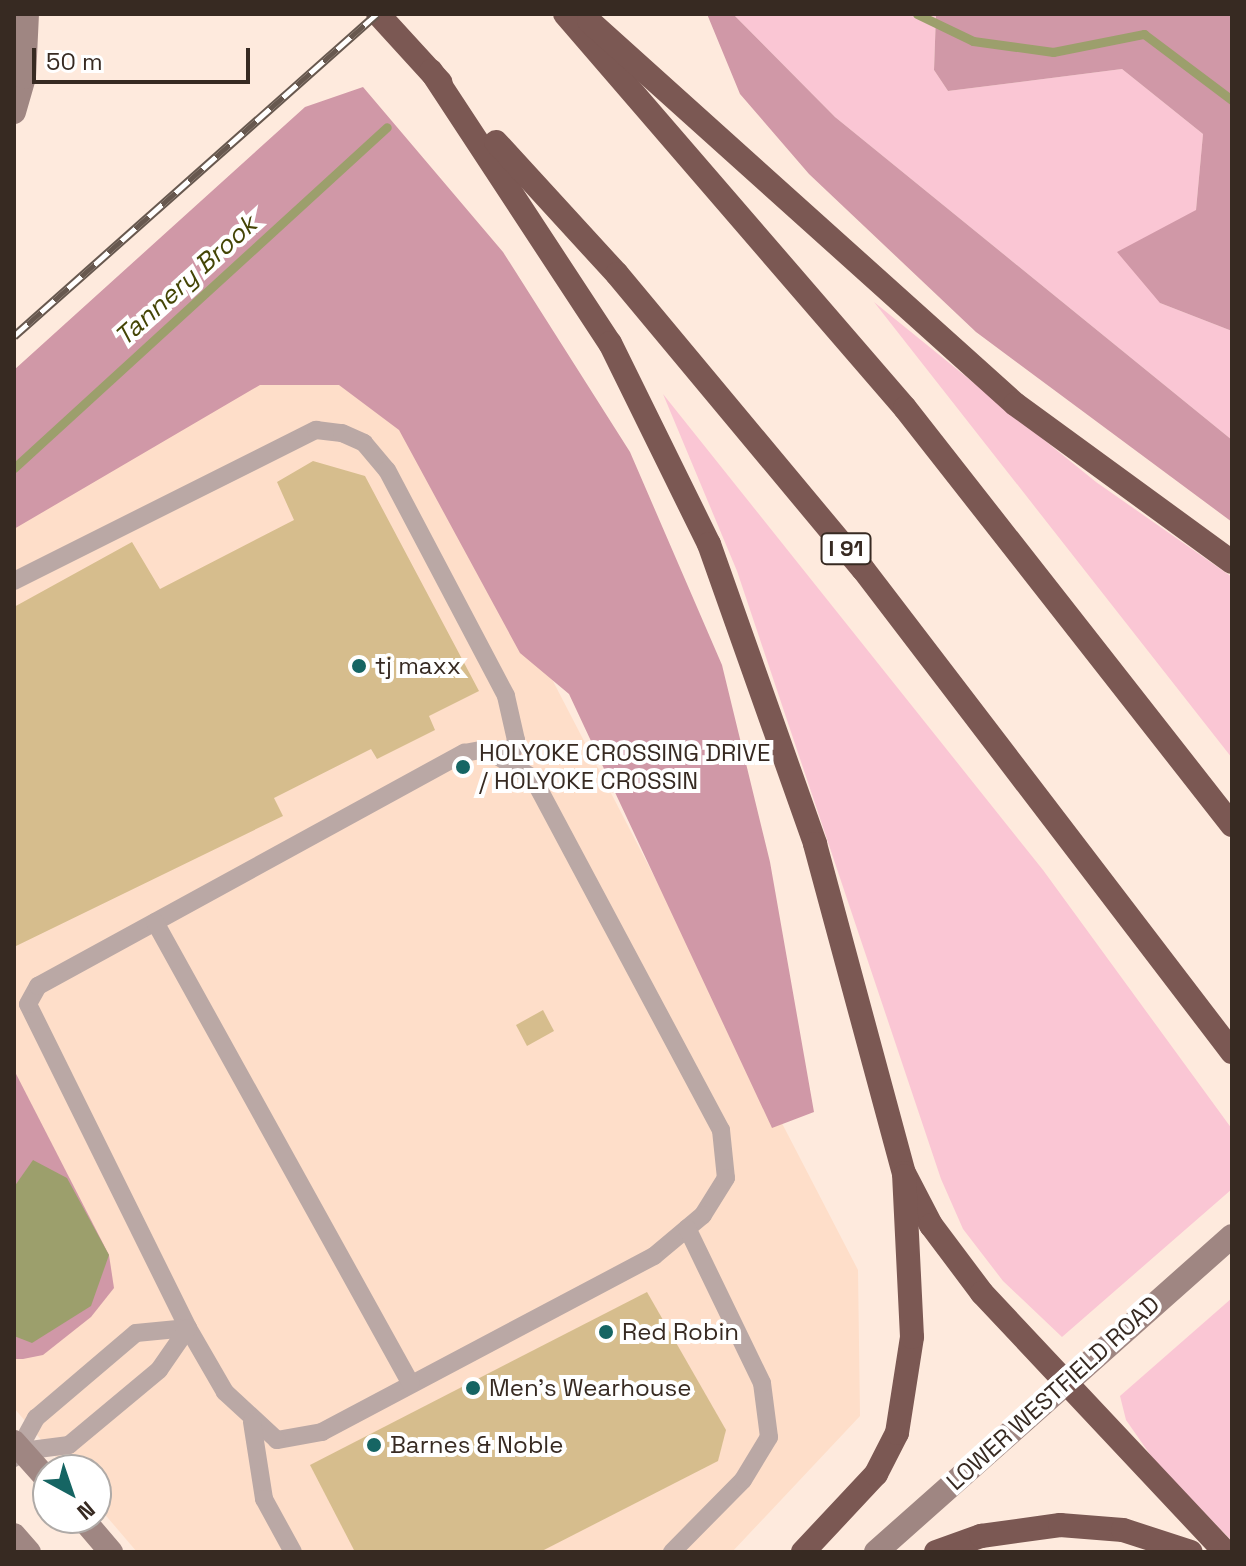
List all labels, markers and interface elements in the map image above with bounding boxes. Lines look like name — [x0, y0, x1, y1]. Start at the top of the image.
scale bar — [36, 32, 254, 82]
text: 50 m — [46, 46, 103, 77]
water label: Tannery Brook — [109, 209, 263, 353]
road number: I 91 — [820, 531, 872, 567]
place label: tj maxx — [375, 652, 461, 680]
marker: tj maxx — [350, 657, 368, 675]
place label: HOLYOKE CROSSING DRIVE / HOLYOKE CROSSIN — [479, 739, 770, 795]
marker: HOLYOKE CROSSING DRIVE / HOLYOKE CROSSIN — [454, 758, 472, 776]
street label: LOWER WESTFIELD ROAD — [941, 1290, 1165, 1496]
place label: Red Robin — [622, 1318, 739, 1346]
marker: Red Robin — [597, 1323, 615, 1341]
place label: Men's Wearhouse — [489, 1374, 692, 1402]
marker: Men's Wearhouse — [464, 1379, 482, 1397]
place label: Barnes & Noble — [390, 1431, 563, 1459]
marker: Barnes & Noble — [365, 1436, 383, 1454]
north arrow — [32, 1454, 112, 1534]
text: N — [71, 1495, 101, 1526]

